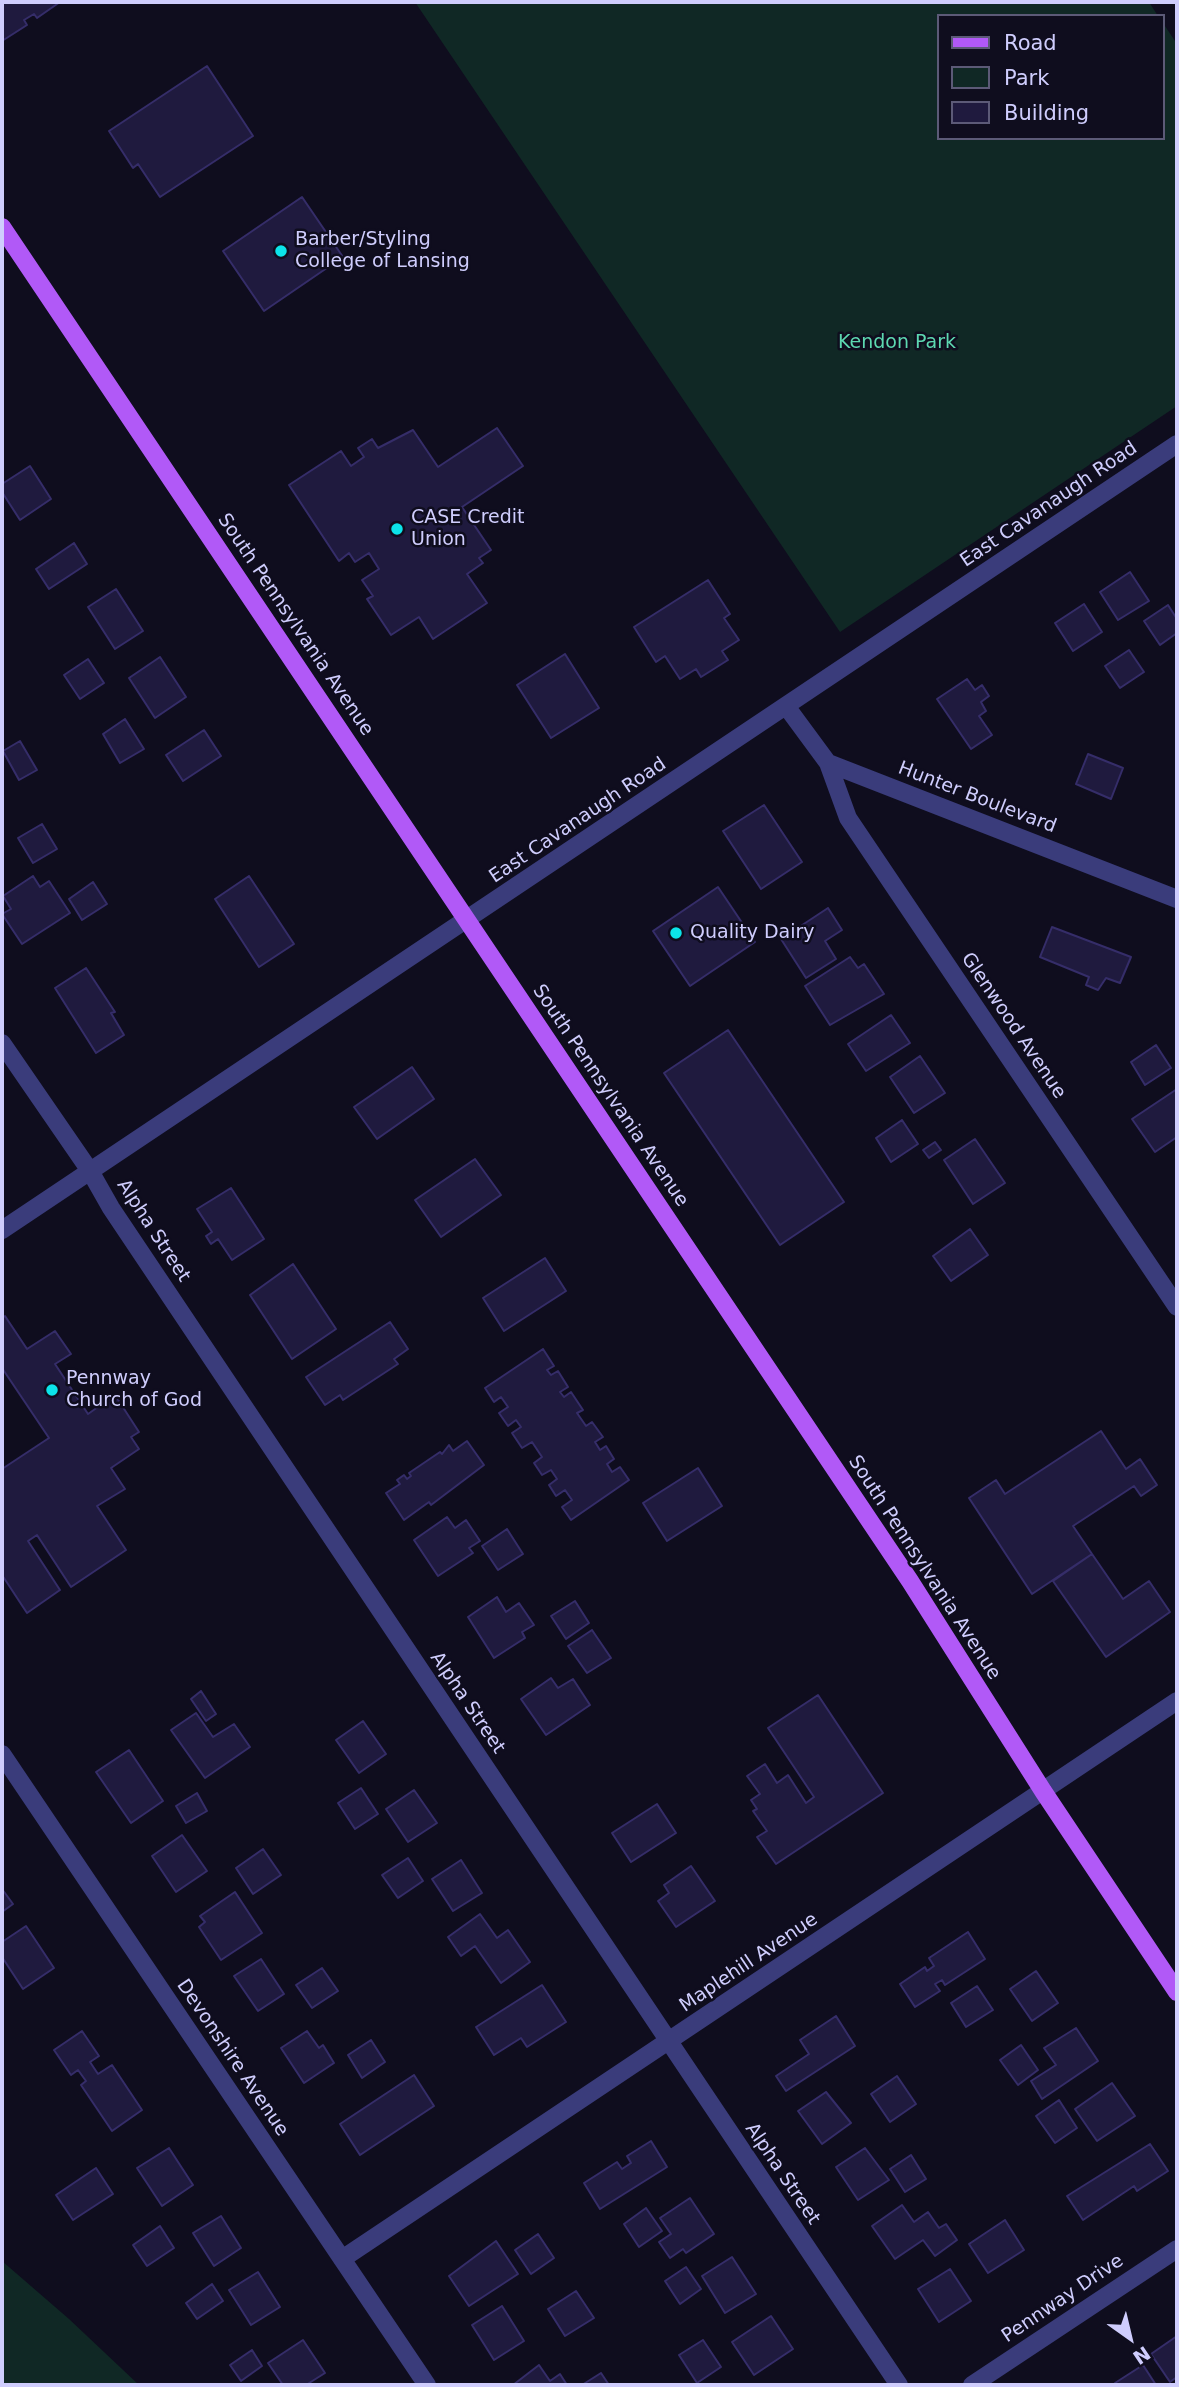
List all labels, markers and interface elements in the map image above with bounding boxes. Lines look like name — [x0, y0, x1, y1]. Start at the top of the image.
legend — [937, 14, 1165, 140]
text: Road — [1004, 31, 1057, 55]
text: Park — [1004, 66, 1049, 90]
text: Building — [1004, 101, 1089, 125]
place label: Barber/Styling College of Lansing — [295, 229, 470, 273]
marker: Barber/Styling College of Lansing — [273, 243, 289, 259]
park label: Kendon Park — [838, 332, 956, 354]
street label: East Cavanaugh Road — [956, 437, 1142, 573]
place label: CASE Credit Union — [411, 507, 525, 551]
street label: South Pennsylvania Avenue — [212, 510, 378, 740]
marker: CASE Credit Union — [389, 521, 405, 537]
street label: East Cavanaugh Road — [485, 753, 671, 889]
street label: Hunter Boulevard — [895, 757, 1059, 839]
place label: Quality Dairy — [690, 922, 815, 944]
marker: Quality Dairy — [668, 925, 684, 941]
street label: Glenwood Avenue — [956, 949, 1070, 1103]
street label: South Pennsylvania Avenue — [527, 981, 693, 1211]
street label: Alpha Street — [111, 1175, 195, 1287]
place label: Pennway Church of God — [66, 1368, 202, 1412]
marker: Pennway Church of God — [44, 1382, 60, 1398]
street label: South Pennsylvania Avenue — [843, 1452, 1005, 1684]
street label: Alpha Street — [425, 1648, 509, 1758]
street label: Maplehill Avenue — [676, 1908, 822, 2018]
street label: Devonshire Avenue — [171, 1975, 293, 2141]
street label: Alpha Street — [740, 2119, 824, 2229]
street label: Pennway Drive — [998, 2250, 1128, 2348]
north arrow — [1095, 2303, 1165, 2373]
text: N — [1129, 2342, 1154, 2369]

